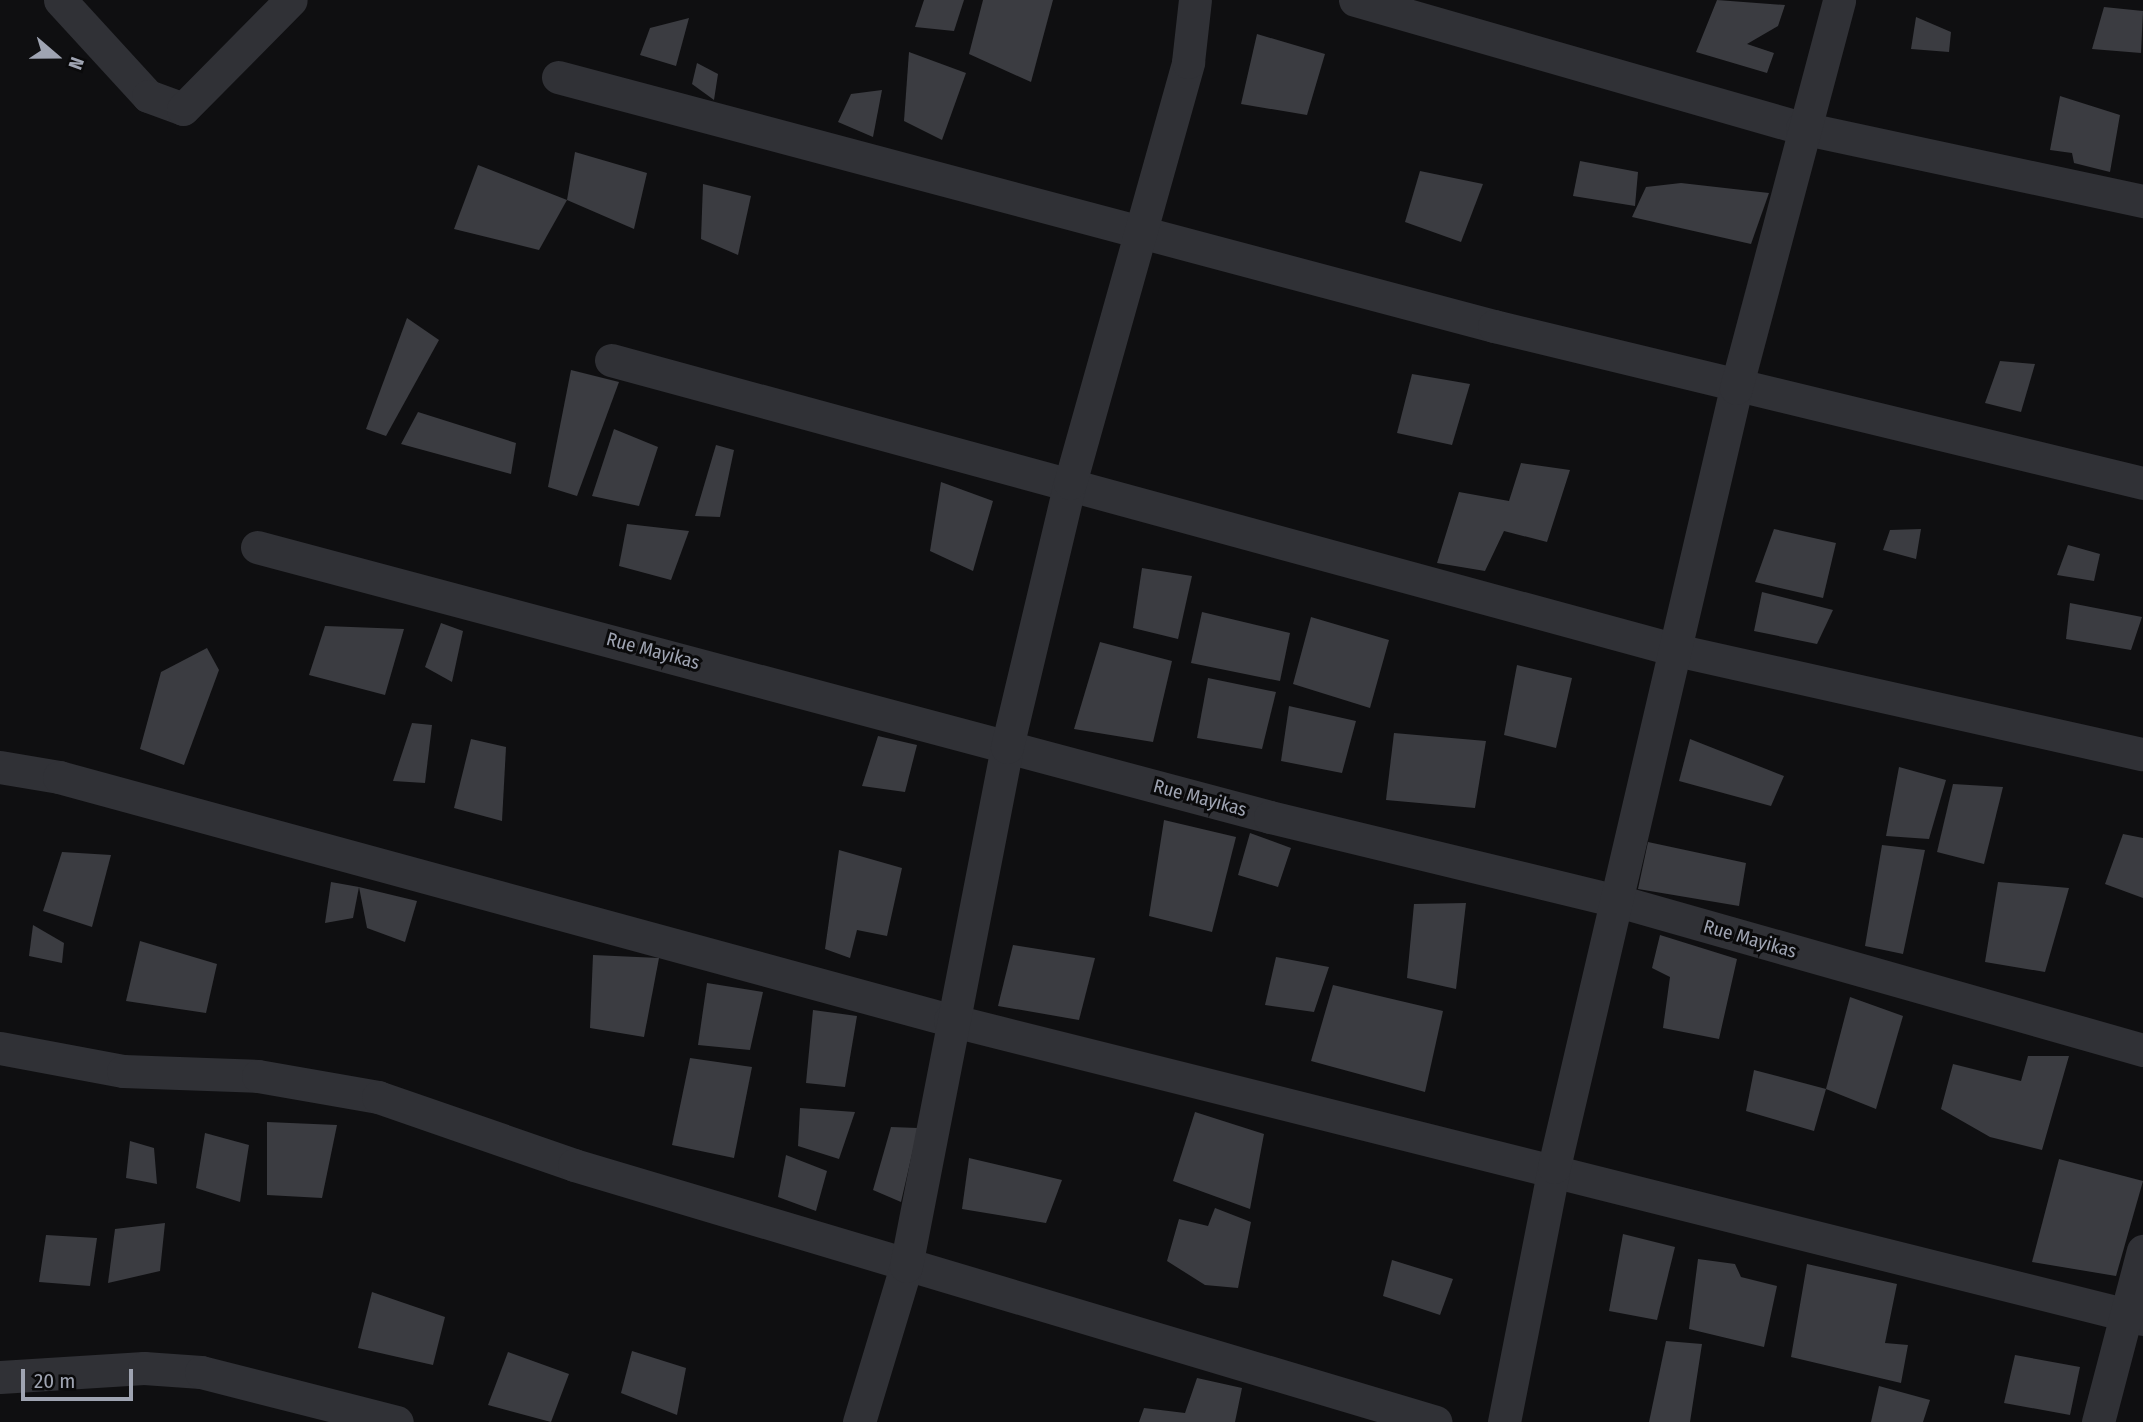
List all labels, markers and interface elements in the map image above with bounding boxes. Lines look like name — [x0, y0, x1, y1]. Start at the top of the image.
north arrow — [21, 21, 91, 91]
text: N — [63, 54, 89, 73]
street label: Rue Mayikas — [604, 628, 702, 674]
street label: Rue Mayikas — [1151, 775, 1249, 821]
street label: Rue Mayikas — [1701, 915, 1799, 963]
scale bar — [24, 1356, 136, 1400]
text: 20 m — [34, 1368, 75, 1394]

